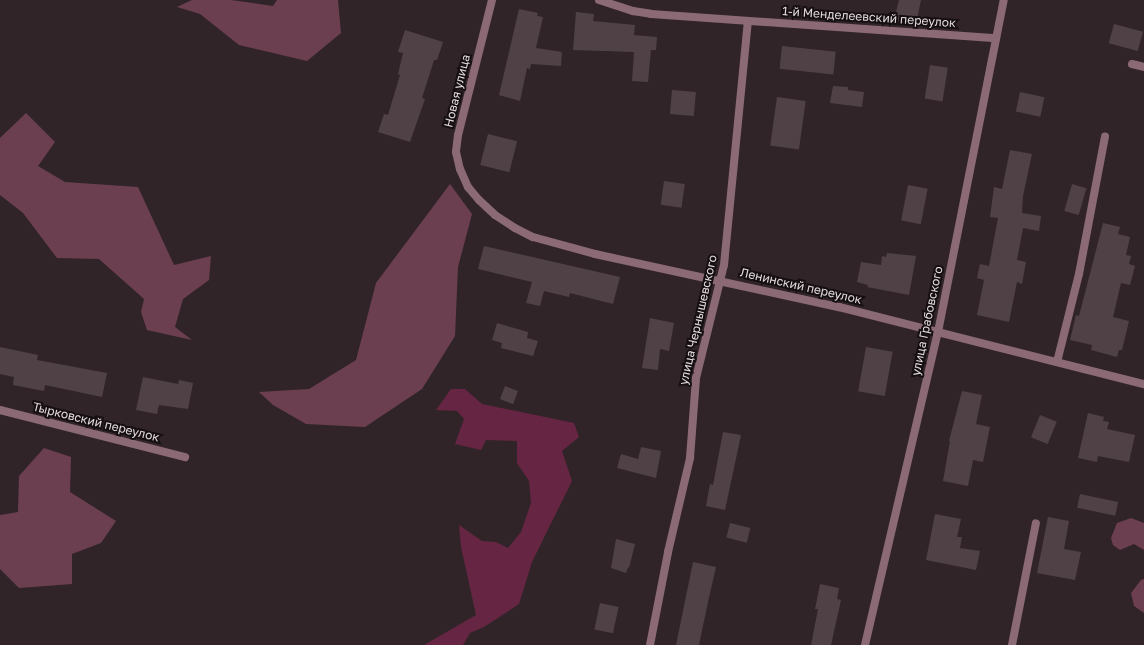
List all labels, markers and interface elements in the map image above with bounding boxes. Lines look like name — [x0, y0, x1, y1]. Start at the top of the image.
street label: 1-й Менделеевский переулок — [782, 4, 956, 30]
street label: Новая улица — [441, 53, 473, 129]
street label: улица Чернышевского — [676, 254, 720, 386]
street label: Ленинский переулок — [739, 265, 863, 307]
street label: улица Грабовского — [908, 265, 946, 377]
street label: Тырковский переулок — [31, 399, 161, 445]

